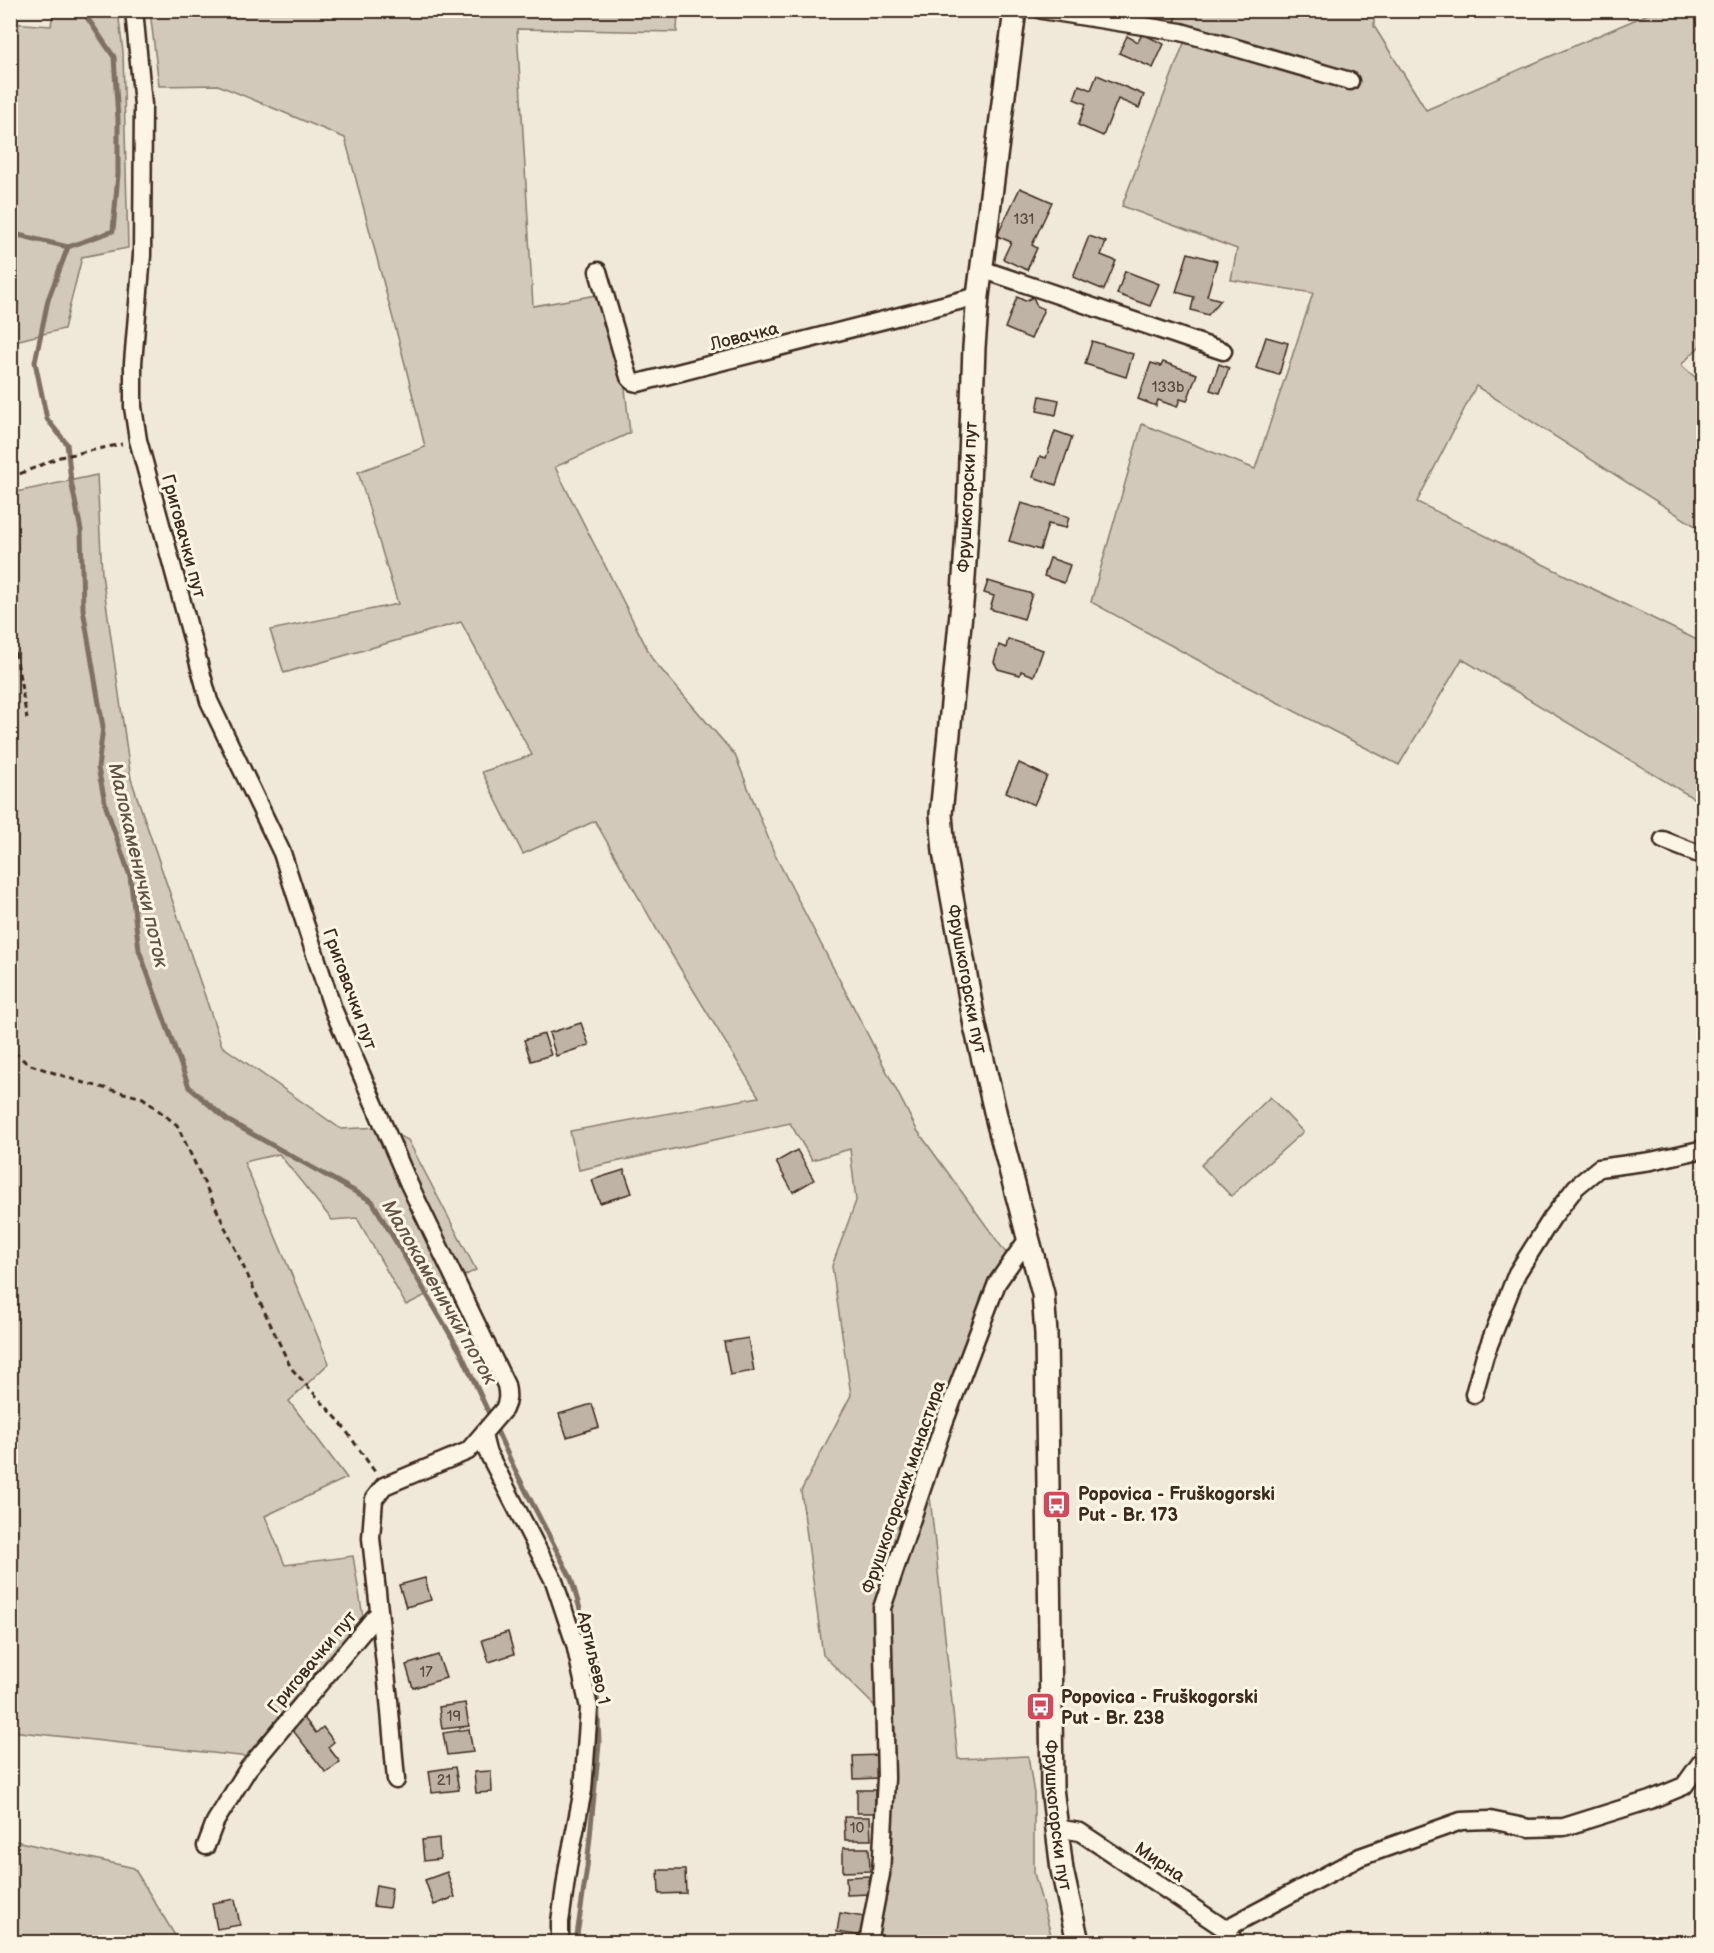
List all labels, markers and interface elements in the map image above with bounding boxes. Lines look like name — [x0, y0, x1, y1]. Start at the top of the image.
house number: 131 — [1014, 210, 1034, 229]
street label: Ловачка — [707, 318, 781, 355]
house number: 133b — [1152, 378, 1185, 397]
street label: Фрушкогорски пут — [953, 420, 982, 573]
street label: Григовачки пут — [157, 472, 210, 601]
water label: Малокаменички поток — [103, 760, 173, 970]
street label: Фрушкогорски пут — [942, 903, 991, 1056]
street label: Григовачки пут — [318, 926, 381, 1053]
water label: Малокаменички поток — [376, 1196, 502, 1390]
street label: Фрушкогорских манастира — [857, 1378, 950, 1596]
place label: Popovica - Fruškogorski Put - Br. 173 — [1078, 1484, 1275, 1526]
bus stop icon: Popovica - Fruškogorski Put - Br. 173 — [1041, 1488, 1073, 1520]
street label: Григовачки пут — [264, 1606, 362, 1718]
street label: Артиљево 1 — [572, 1609, 614, 1707]
house number: 17 — [419, 1663, 433, 1682]
place label: Popovica - Fruškogorski Put - Br. 238 — [1061, 1687, 1258, 1729]
bus stop icon: Popovica - Fruškogorski Put - Br. 238 — [1024, 1691, 1056, 1723]
house number: 19 — [447, 1707, 461, 1726]
street label: Фрушкогорски пут — [1040, 1740, 1076, 1893]
house number: 21 — [437, 1771, 451, 1790]
house number: 10 — [850, 1819, 864, 1838]
street label: Мирна — [1131, 1838, 1189, 1887]

